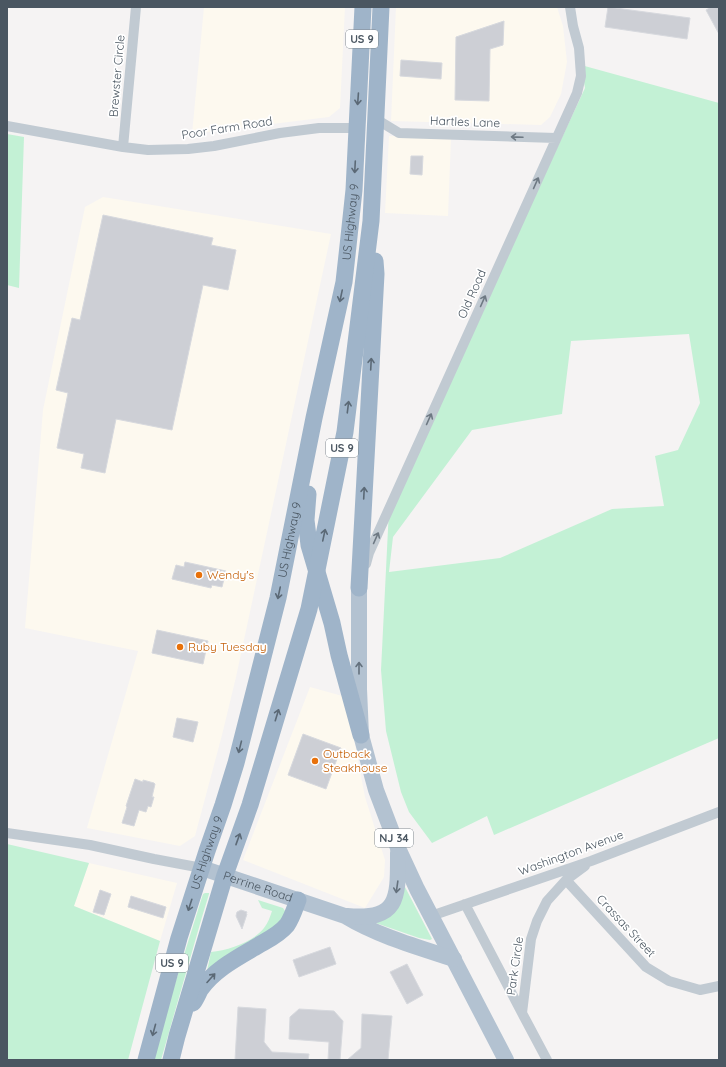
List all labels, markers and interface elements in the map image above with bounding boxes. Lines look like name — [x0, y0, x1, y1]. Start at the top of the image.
road number: US 9 — [346, 30, 378, 48]
street label: Brewster Circle — [105, 34, 128, 118]
one-way arrow — [355, 92, 362, 105]
street label: Poor Farm Road — [180, 113, 273, 142]
street label: Hartles Lane — [430, 113, 501, 130]
one-way arrow — [511, 133, 524, 141]
one-way arrow — [351, 160, 358, 173]
one-way arrow — [533, 177, 540, 189]
street label: US Highway 9 — [338, 183, 361, 261]
street label: Old Road — [454, 267, 489, 321]
one-way arrow — [336, 289, 344, 302]
one-way arrow — [480, 295, 487, 307]
one-way arrow — [368, 358, 375, 371]
one-way arrow — [344, 401, 352, 414]
one-way arrow — [426, 414, 434, 426]
road number: US 9 — [326, 439, 358, 457]
one-way arrow — [361, 487, 368, 500]
street label: US Highway 9 — [274, 500, 304, 579]
one-way arrow — [320, 529, 328, 542]
one-way arrow — [373, 532, 380, 544]
place label: Wendy's — [207, 567, 255, 582]
marker: Wendy's — [194, 570, 204, 580]
one-way arrow — [274, 587, 282, 600]
place label: Ruby Tuesday — [188, 639, 267, 654]
marker: Ruby Tuesday — [175, 642, 185, 652]
one-way arrow — [355, 662, 363, 675]
one-way arrow — [274, 708, 281, 721]
one-way arrow — [236, 740, 243, 753]
place label: Outback Steakhouse — [323, 746, 388, 775]
marker: Outback Steakhouse — [310, 756, 320, 766]
street label: US Highway 9 — [187, 813, 226, 892]
street label: Washington Avenue — [516, 826, 626, 879]
road number: NJ 34 — [375, 829, 413, 847]
one-way arrow — [235, 832, 242, 845]
street label: Perrine Road — [221, 868, 295, 905]
one-way arrow — [393, 880, 401, 893]
street label: Crassas Street — [594, 891, 659, 960]
one-way arrow — [186, 898, 193, 911]
street label: Park Circle — [503, 935, 526, 996]
road number: US 9 — [156, 954, 188, 972]
one-way arrow — [206, 973, 215, 983]
one-way arrow — [150, 1023, 157, 1036]

